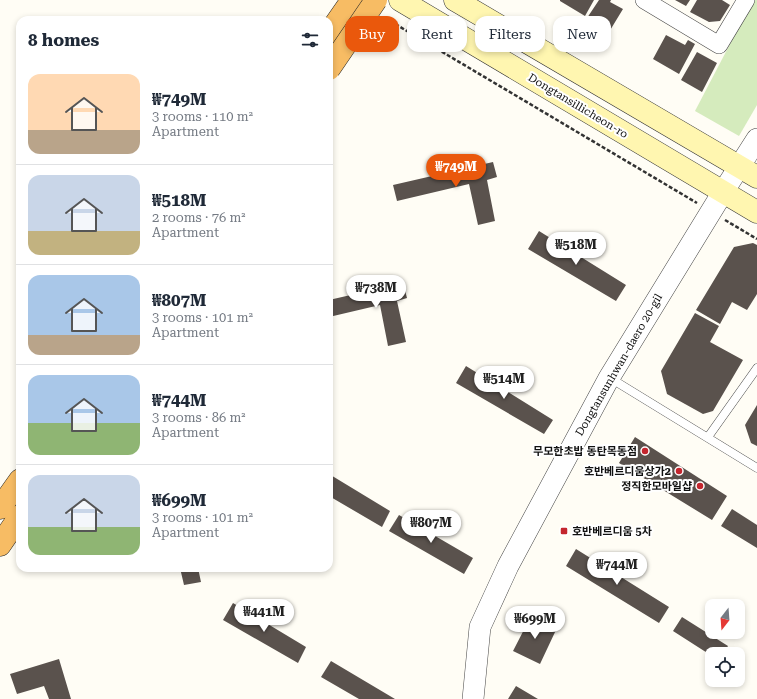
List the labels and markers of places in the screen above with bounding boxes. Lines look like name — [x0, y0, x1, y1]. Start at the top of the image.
pin: ₩749M — [428, 154, 484, 188]
pin: ₩518M — [548, 232, 604, 266]
pin: ₩738M — [348, 275, 404, 309]
pin: ₩514M — [476, 366, 532, 400]
place label: 무모한초밥 동탄목동점 — [533, 445, 637, 458]
marker: 무모한초밥 동탄목동점 — [640, 446, 650, 456]
place label: 호반베르디움상가2 — [584, 465, 671, 478]
marker: 호반베르디움상가2 — [674, 466, 684, 476]
place label: 정직한모바일샵 — [621, 480, 692, 493]
marker: 정직한모바일샵 — [695, 481, 705, 491]
pin: ₩807M — [403, 510, 459, 544]
place label: 호반베르디움 5차 — [572, 525, 652, 538]
marker: 호반베르디움 5차 — [559, 526, 569, 536]
pin: ₩744M — [589, 552, 645, 586]
pin: ₩441M — [236, 599, 292, 633]
pin: ₩699M — [507, 606, 563, 640]

